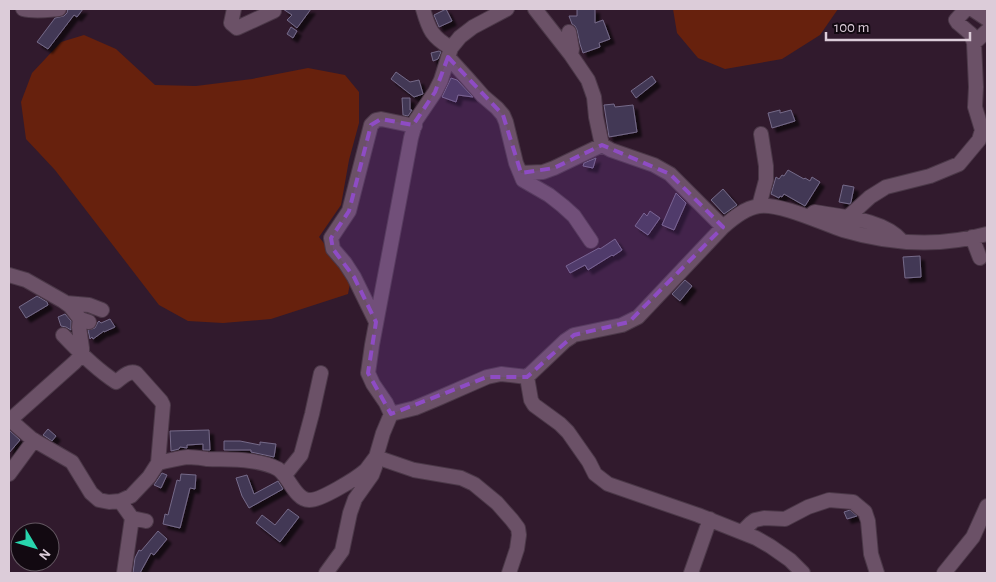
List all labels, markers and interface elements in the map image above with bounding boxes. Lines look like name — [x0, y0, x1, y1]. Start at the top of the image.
scale bar — [826, 10, 970, 42]
text: 100 m — [834, 20, 869, 35]
north arrow — [10, 522, 60, 572]
text: N — [36, 546, 53, 563]

